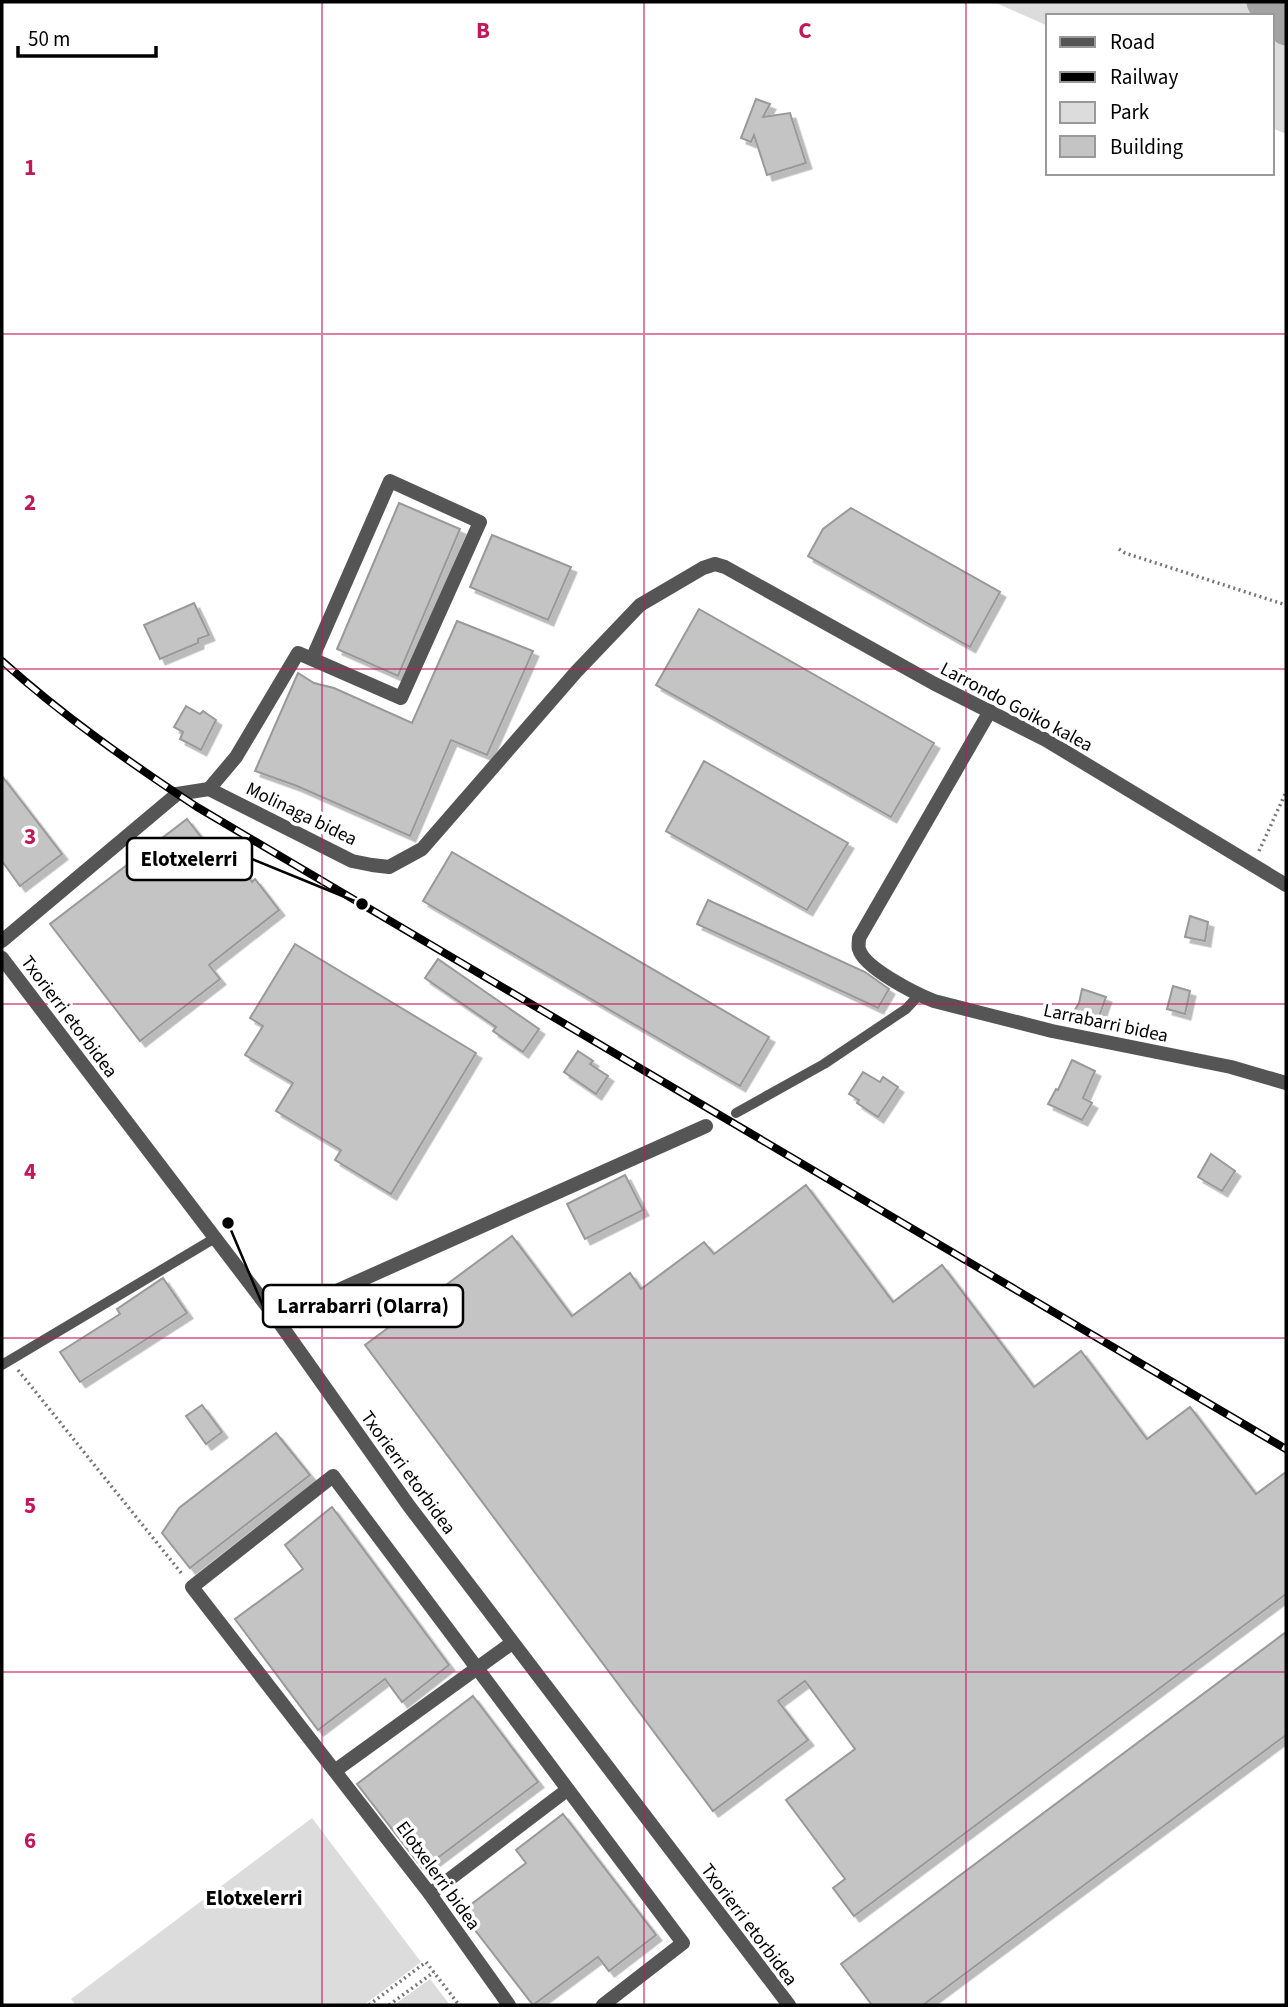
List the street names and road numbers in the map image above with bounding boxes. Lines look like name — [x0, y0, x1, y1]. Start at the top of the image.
street label: Larrondo Goiko kalea — [935, 656, 1097, 759]
street label: Molinaga bidea — [241, 776, 362, 853]
street label: Txorierri etorbidea — [14, 950, 124, 1084]
street label: Larrabarri bidea — [1041, 997, 1171, 1050]
street label: Txorierri etorbidea — [354, 1405, 462, 1540]
street label: Elotxelerri bidea — [389, 1816, 487, 1936]
street label: Txorierri etorbidea — [694, 1858, 804, 1992]

